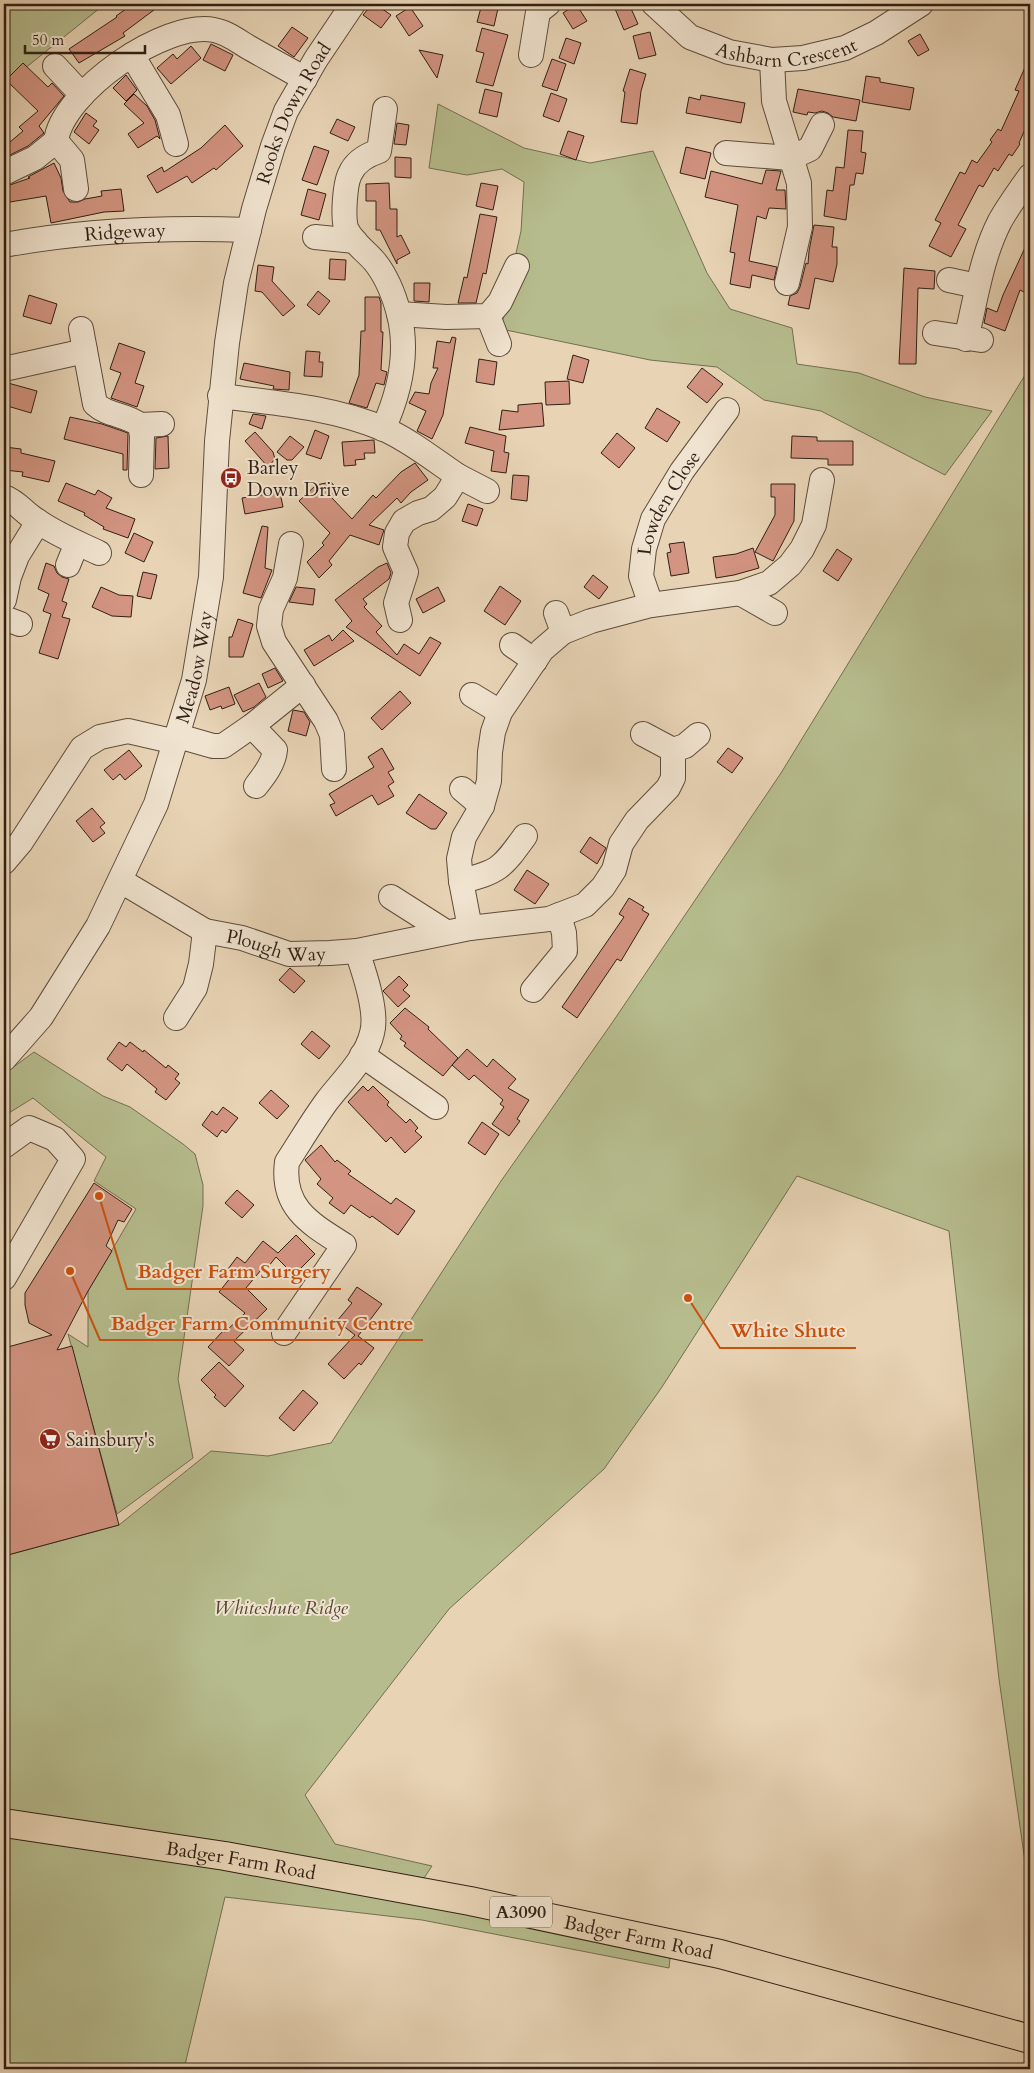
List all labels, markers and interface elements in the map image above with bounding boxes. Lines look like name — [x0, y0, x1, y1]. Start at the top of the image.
scale bar — [25, 22, 145, 54]
text: 50 m — [32, 30, 64, 50]
street label: Ashbarn Crescent — [712, 32, 861, 74]
street label: Rooks Down Road — [250, 37, 338, 187]
street label: Ridgeway — [83, 217, 166, 248]
street label: Lowden Close — [631, 445, 707, 557]
place label: Barley Down Drive — [247, 455, 350, 503]
bus stop icon: Barley Down Drive — [219, 466, 243, 490]
street label: Meadow Way — [169, 609, 219, 727]
street label: Plough Way — [224, 923, 326, 968]
callout: Badger Farm Surgery — [127, 1254, 341, 1289]
text: Badger Farm Surgery — [137, 1258, 331, 1285]
callout: Badger Farm Community Centre — [100, 1305, 423, 1340]
text: Badger Farm Community Centre — [111, 1310, 413, 1337]
callout: White Shute — [720, 1313, 856, 1348]
text: White Shute — [729, 1317, 846, 1344]
supermarket icon: Sainsbury's — [38, 1427, 62, 1451]
place label: Sainsbury's — [66, 1427, 155, 1453]
park label: Whiteshute Ridge — [214, 1595, 349, 1621]
street label: Badger Farm Road — [164, 1835, 318, 1886]
road number: A3090 — [490, 1896, 552, 1928]
street label: Badger Farm Road — [562, 1909, 715, 1966]

